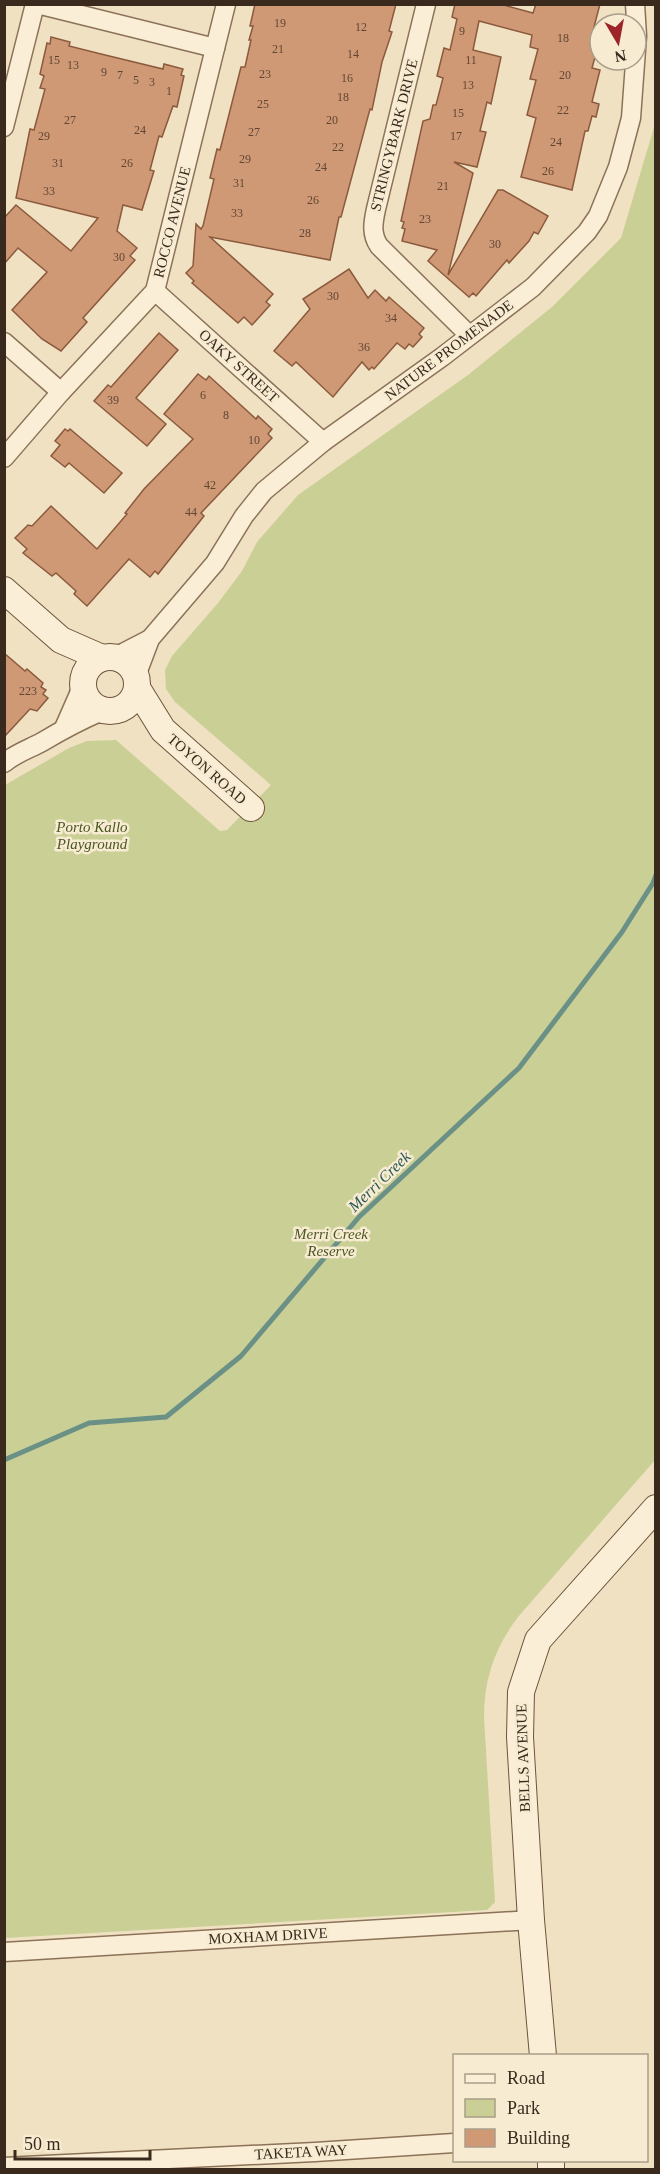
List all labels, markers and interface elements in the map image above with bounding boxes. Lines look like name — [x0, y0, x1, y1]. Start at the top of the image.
north arrow — [588, 12, 648, 72]
house number: 19 — [274, 16, 286, 30]
house number: 12 — [355, 20, 367, 34]
house number: 9 — [459, 24, 465, 38]
house number: 18 — [557, 31, 569, 45]
house number: 21 — [272, 42, 284, 56]
house number: 14 — [347, 47, 359, 61]
text: N — [613, 47, 628, 66]
house number: 15 — [48, 53, 60, 67]
house number: 11 — [465, 53, 477, 67]
street label: STRINGYBARK DRIVE — [367, 57, 421, 213]
house number: 13 — [67, 58, 79, 72]
house number: 9 — [101, 65, 107, 79]
house number: 23 — [259, 67, 271, 81]
house number: 7 — [117, 68, 123, 82]
house number: 20 — [559, 68, 571, 82]
house number: 16 — [341, 71, 353, 85]
house number: 5 — [133, 73, 139, 87]
house number: 3 — [149, 75, 155, 89]
house number: 13 — [462, 78, 474, 92]
house number: 1 — [166, 84, 172, 98]
house number: 18 — [337, 90, 349, 104]
house number: 25 — [257, 97, 269, 111]
house number: 22 — [557, 103, 569, 117]
house number: 15 — [452, 106, 464, 120]
house number: 27 — [64, 113, 76, 127]
house number: 20 — [326, 113, 338, 127]
house number: 24 — [134, 123, 146, 137]
house number: 27 — [248, 125, 260, 139]
house number: 29 — [38, 129, 50, 143]
house number: 17 — [450, 129, 462, 143]
house number: 24 — [550, 135, 562, 149]
house number: 22 — [332, 140, 344, 154]
house number: 29 — [239, 152, 251, 166]
house number: 31 — [52, 156, 64, 170]
house number: 26 — [121, 156, 133, 170]
house number: 24 — [315, 160, 327, 174]
house number: 26 — [542, 164, 554, 178]
street label: ROCCO AVENUE — [150, 165, 194, 279]
house number: 31 — [233, 176, 245, 190]
house number: 21 — [437, 179, 449, 193]
house number: 33 — [43, 184, 55, 198]
house number: 26 — [307, 193, 319, 207]
house number: 33 — [231, 206, 243, 220]
house number: 23 — [419, 212, 431, 226]
house number: 28 — [299, 226, 311, 240]
house number: 30 — [489, 237, 501, 251]
house number: 30 — [113, 250, 125, 264]
house number: 30 — [327, 289, 339, 303]
street label: NATURE PROMENADE — [382, 297, 516, 403]
house number: 34 — [385, 311, 397, 325]
street label: OAKY STREET — [196, 326, 282, 406]
house number: 36 — [358, 340, 370, 354]
house number: 6 — [200, 388, 206, 402]
house number: 39 — [107, 393, 119, 407]
house number: 8 — [223, 408, 229, 422]
house number: 10 — [248, 433, 260, 447]
house number: 42 — [204, 478, 216, 492]
house number: 44 — [185, 505, 197, 519]
house number: 223 — [19, 684, 37, 698]
street label: TOYON ROAD — [165, 731, 250, 807]
park label: Porto Kallo Playground — [55, 819, 128, 852]
water label: Merri Creek — [344, 1147, 414, 1216]
park label: Merri Creek Reserve — [293, 1226, 368, 1259]
street label: BELLS AVENUE — [513, 1704, 533, 1812]
street label: MOXHAM DRIVE — [208, 1925, 328, 1947]
legend — [453, 2054, 648, 2162]
text: Road — [507, 2068, 545, 2088]
text: Park — [507, 2098, 540, 2118]
scale bar — [15, 2123, 150, 2161]
text: Building — [507, 2128, 570, 2148]
text: 50 m — [24, 2134, 61, 2154]
street label: TAKETA WAY — [254, 2142, 348, 2162]

